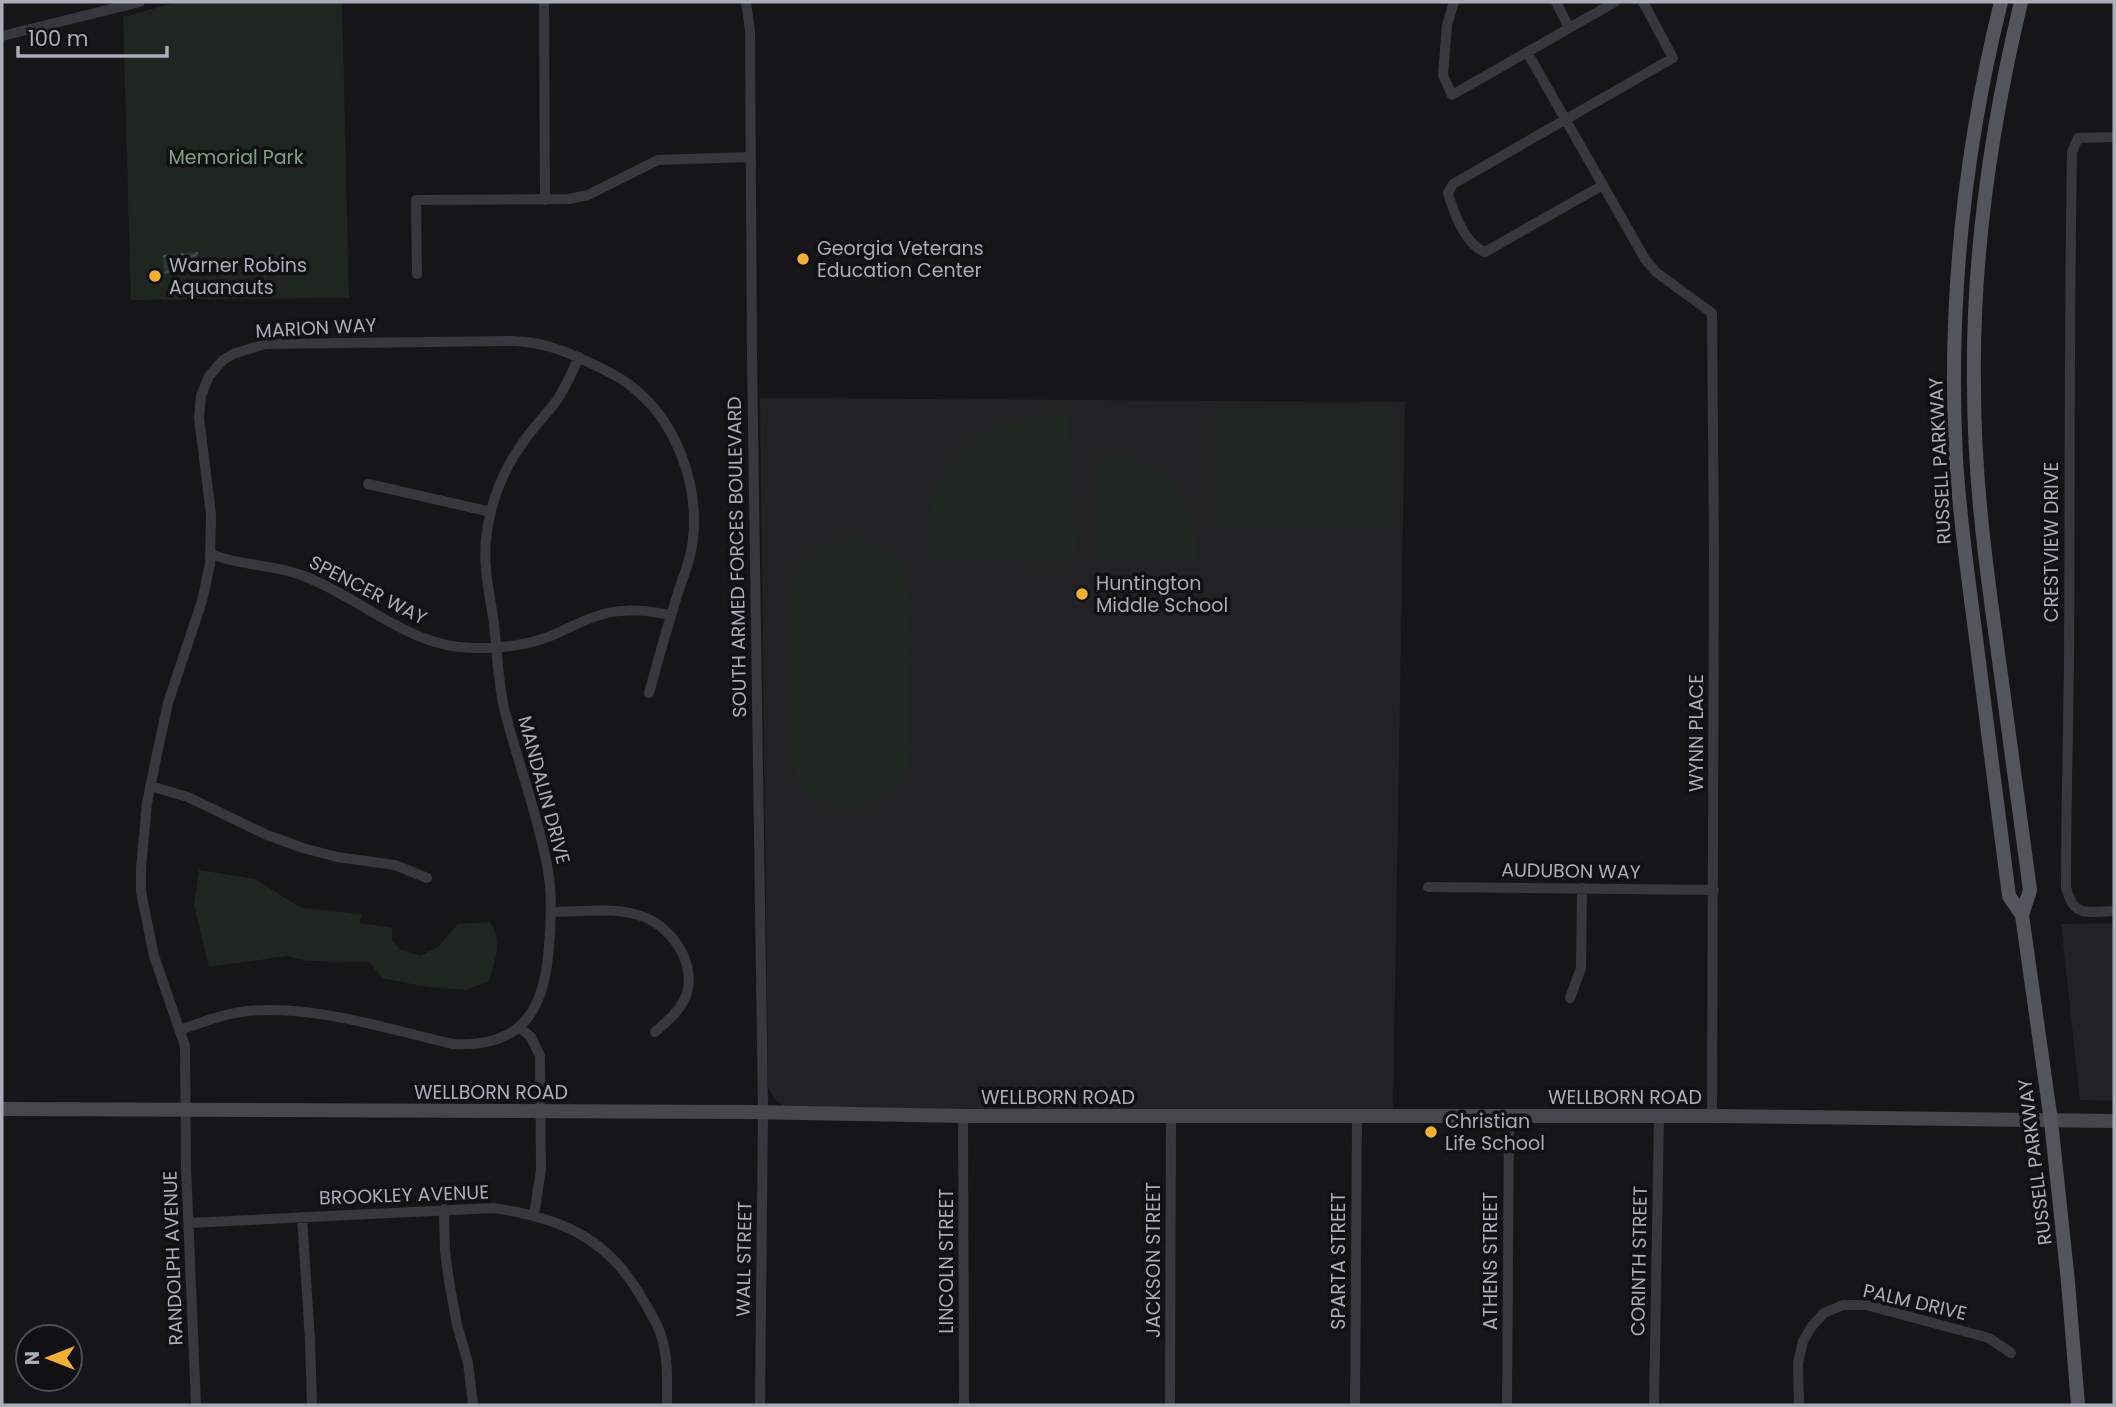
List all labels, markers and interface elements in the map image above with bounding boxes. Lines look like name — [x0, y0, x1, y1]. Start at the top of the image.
scale bar — [18, 14, 166, 58]
text: 100 m — [28, 24, 88, 53]
park label: Memorial Park — [169, 144, 304, 171]
place label: Georgia Veterans Education Center — [817, 235, 984, 284]
marker: Georgia Veterans Education Center — [795, 251, 811, 267]
place label: Warner Robins Aquanauts — [169, 252, 307, 301]
marker: Warner Robins Aquanauts — [147, 268, 163, 284]
street label: MARION WAY — [255, 311, 377, 345]
street label: RUSSELL PARKWAY — [1922, 377, 1958, 545]
street label: SOUTH ARMED FORCES BOULEVARD — [721, 396, 753, 718]
street label: CRESTVIEW DRIVE — [2038, 462, 2065, 622]
street label: SPENCER WAY — [305, 549, 431, 631]
place label: Huntington Middle School — [1096, 570, 1228, 619]
marker: Huntington Middle School — [1074, 586, 1090, 602]
street label: WYNN PLACE — [1683, 674, 1710, 792]
street label: MANDALIN DRIVE — [511, 713, 577, 867]
street label: AUDUBON WAY — [1501, 856, 1641, 886]
street label: RUSSELL PARKWAY — [2011, 1077, 2059, 1247]
street label: WELLBORN ROAD — [414, 1079, 568, 1106]
street label: WELLBORN ROAD — [981, 1084, 1135, 1111]
street label: WELLBORN ROAD — [1548, 1084, 1702, 1111]
place label: Christian Life School — [1445, 1108, 1545, 1157]
marker: Christian Life School — [1423, 1124, 1439, 1140]
street label: RANDOLPH AVENUE — [156, 1170, 190, 1346]
street label: BROOKLEY AVENUE — [319, 1179, 489, 1211]
street label: JACKSON STREET — [1140, 1182, 1167, 1338]
street label: CORINTH STREET — [1624, 1186, 1654, 1336]
street label: LINCOLN STREET — [933, 1188, 960, 1334]
street label: SPARTA STREET — [1325, 1192, 1352, 1330]
street label: ATHENS STREET — [1477, 1192, 1504, 1330]
street label: WALL STREET — [729, 1201, 759, 1317]
street label: PALM DRIVE — [1860, 1277, 1970, 1327]
north arrow — [14, 1323, 84, 1393]
text: N — [19, 1351, 46, 1365]

